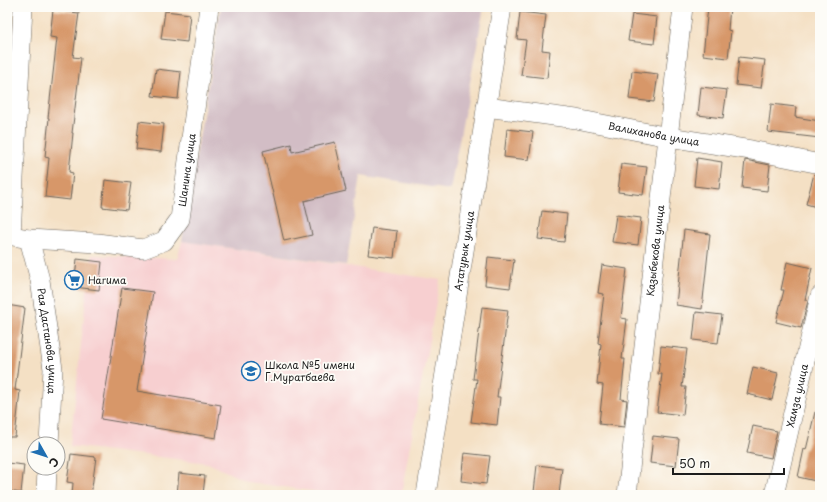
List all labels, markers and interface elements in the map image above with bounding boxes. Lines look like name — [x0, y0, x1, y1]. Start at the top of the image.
street label: Валиханова улица — [607, 117, 701, 149]
street label: Шанина улица — [174, 132, 199, 208]
street label: Казыбекова улица — [642, 203, 667, 297]
street label: Ататурык улица — [450, 209, 477, 292]
supermarket icon: Нагима — [63, 269, 85, 291]
place label: Нагима — [88, 272, 127, 287]
street label: Рая Дастанова улица — [34, 287, 61, 395]
place label: Школа №5 имени Г.Муратбаева — [265, 357, 355, 385]
school or university icon: Школа №5 имени Г.Муратбаева — [240, 360, 262, 382]
street label: Хамза улица — [782, 362, 811, 429]
north arrow — [26, 436, 66, 476]
scale bar — [673, 450, 784, 476]
text: С — [45, 454, 63, 471]
text: 50 m — [679, 454, 710, 472]

